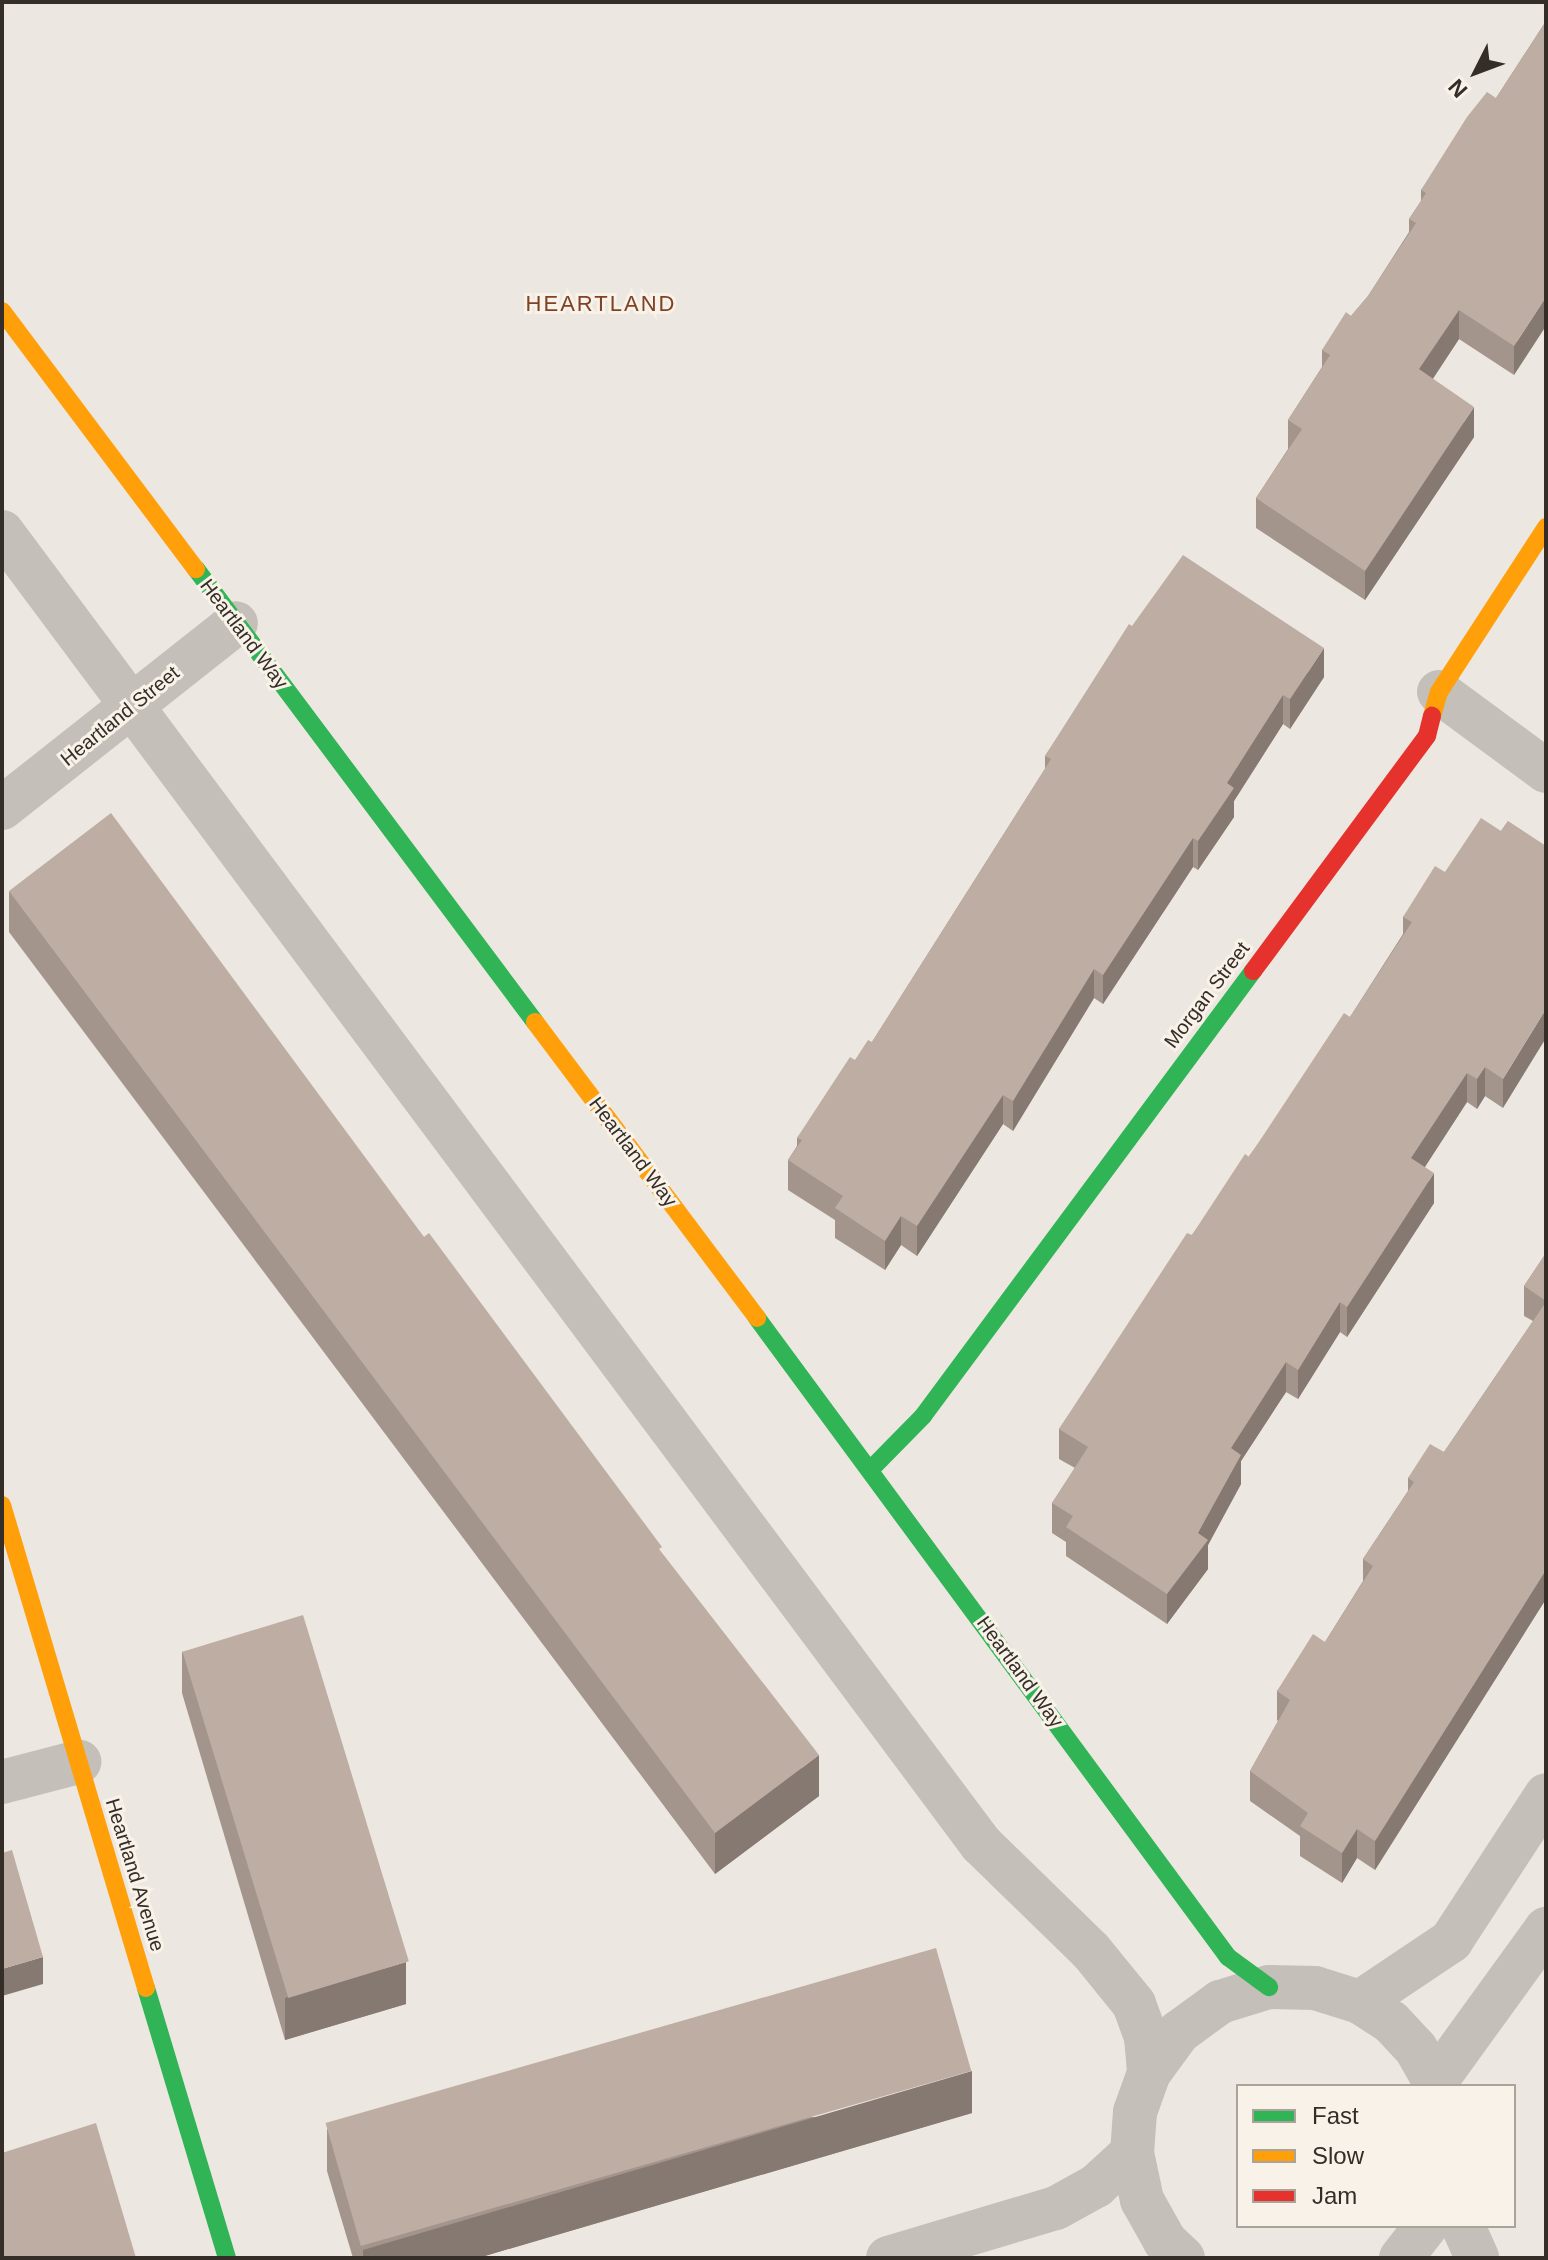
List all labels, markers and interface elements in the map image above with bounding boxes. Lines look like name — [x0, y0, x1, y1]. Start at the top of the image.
north arrow — [1436, 32, 1516, 112]
text: N — [1443, 74, 1472, 103]
district label: HEARTLAND — [526, 291, 676, 317]
street label: Heartland Way — [195, 574, 293, 694]
street label: Heartland Street — [56, 661, 184, 771]
street label: Morgan Street — [1159, 937, 1255, 1053]
street label: Heartland Way — [584, 1092, 682, 1212]
street label: Heartland Way — [972, 1612, 1068, 1732]
street label: Heartland Avenue — [100, 1795, 170, 1955]
legend — [1236, 2084, 1516, 2228]
text: Fast — [1312, 2102, 1359, 2129]
text: Slow — [1312, 2142, 1364, 2169]
text: Jam — [1312, 2182, 1357, 2209]

